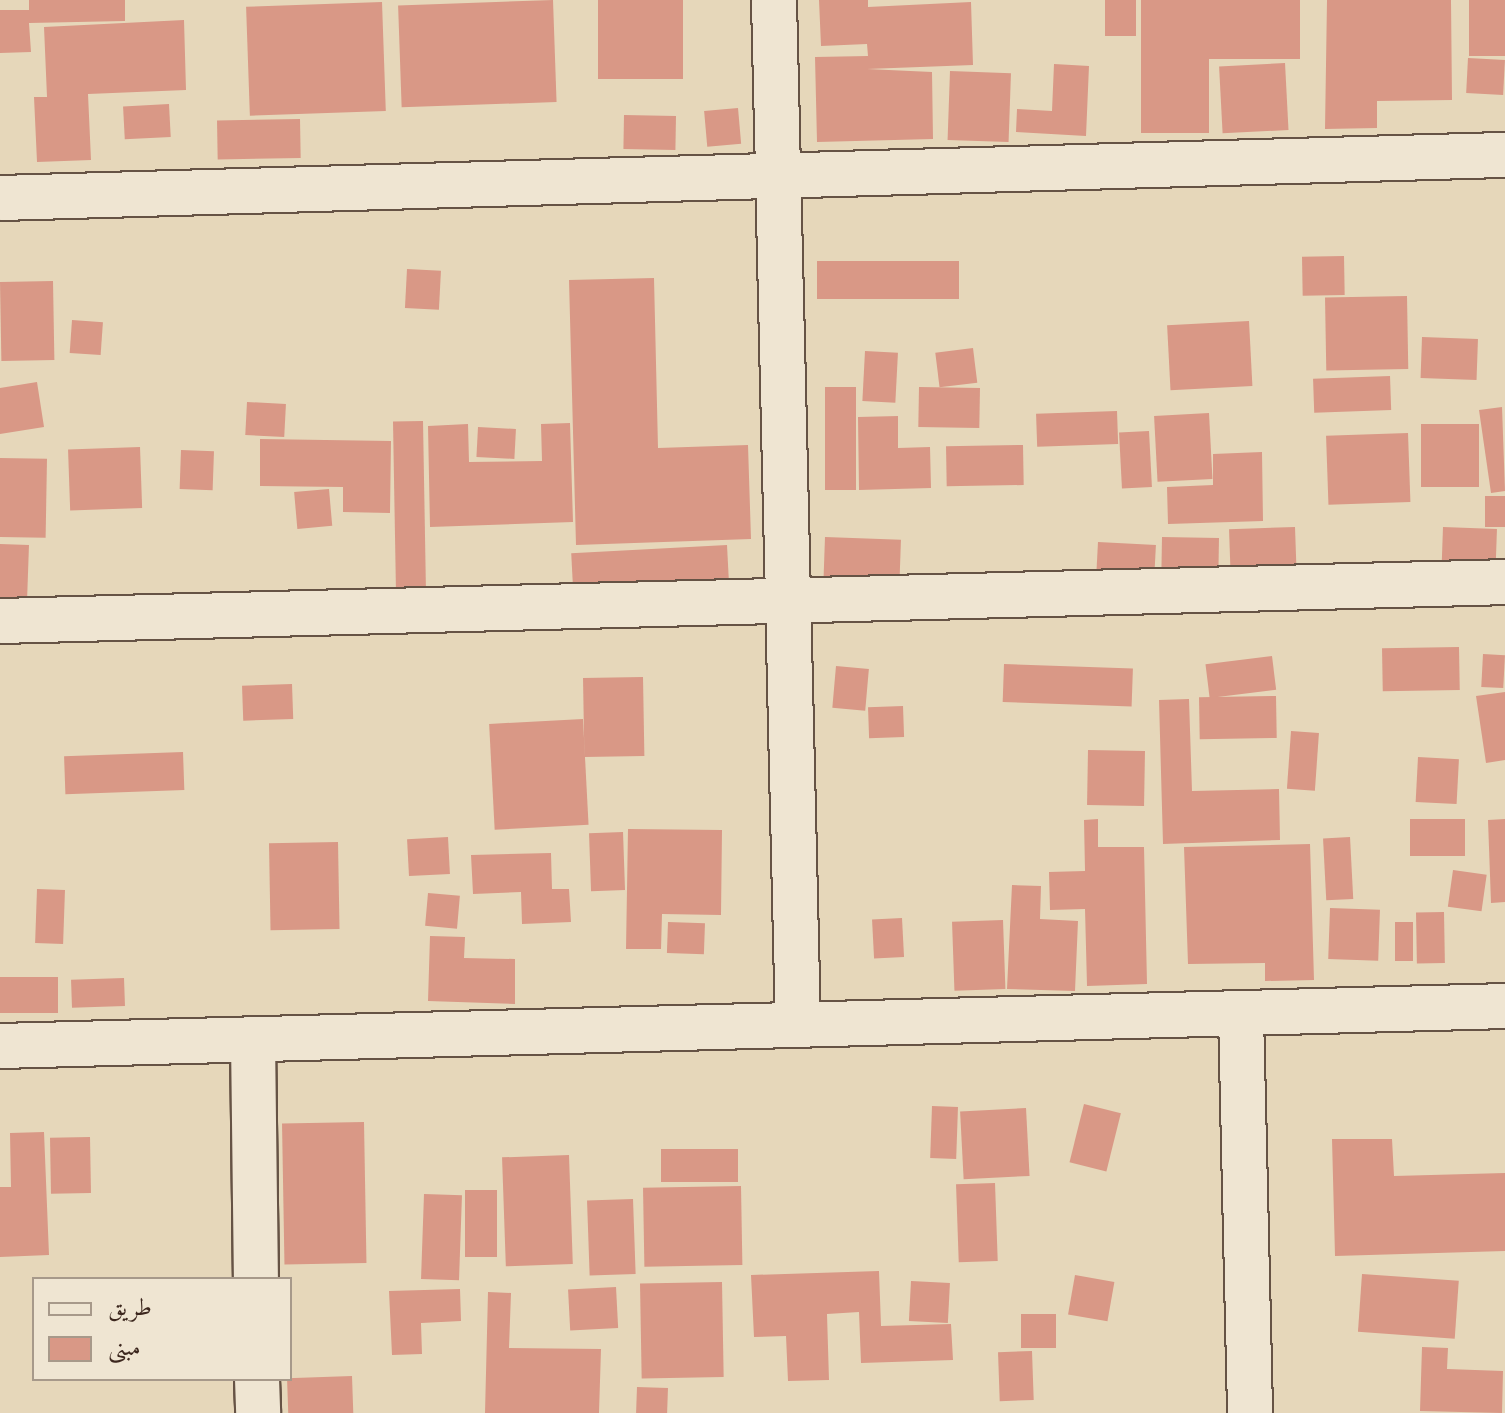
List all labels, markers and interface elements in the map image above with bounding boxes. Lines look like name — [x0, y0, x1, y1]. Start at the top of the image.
legend — [32, 1277, 292, 1381]
text: طريق — [108, 1292, 152, 1323]
text: مبنى — [108, 1332, 141, 1363]

